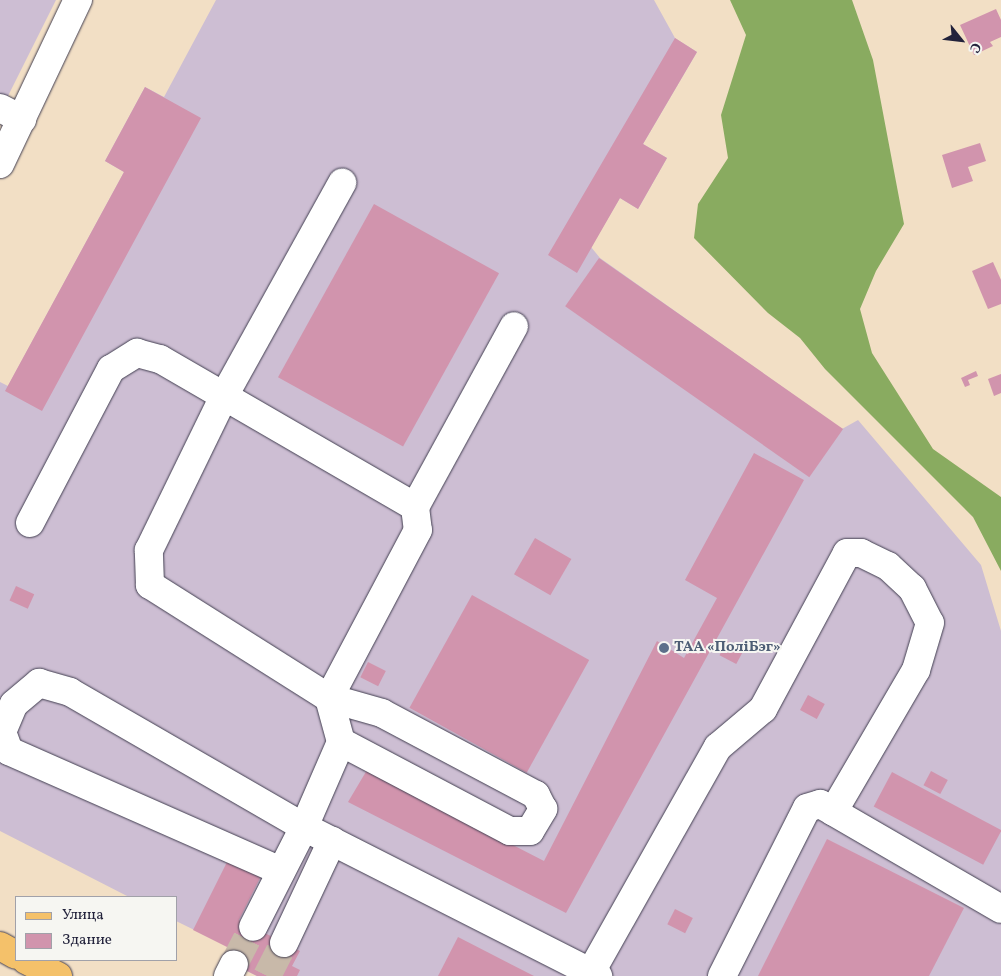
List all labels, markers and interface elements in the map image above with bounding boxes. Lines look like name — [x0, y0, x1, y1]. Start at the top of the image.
north arrow — [936, 15, 986, 65]
text: С — [964, 39, 985, 56]
place label: ТАА «ПоліБэг» — [674, 639, 781, 657]
marker: ТАА «ПоліБэг» — [658, 642, 670, 654]
legend — [15, 896, 178, 961]
text: Улица — [62, 905, 104, 926]
text: Здание — [62, 930, 112, 951]

